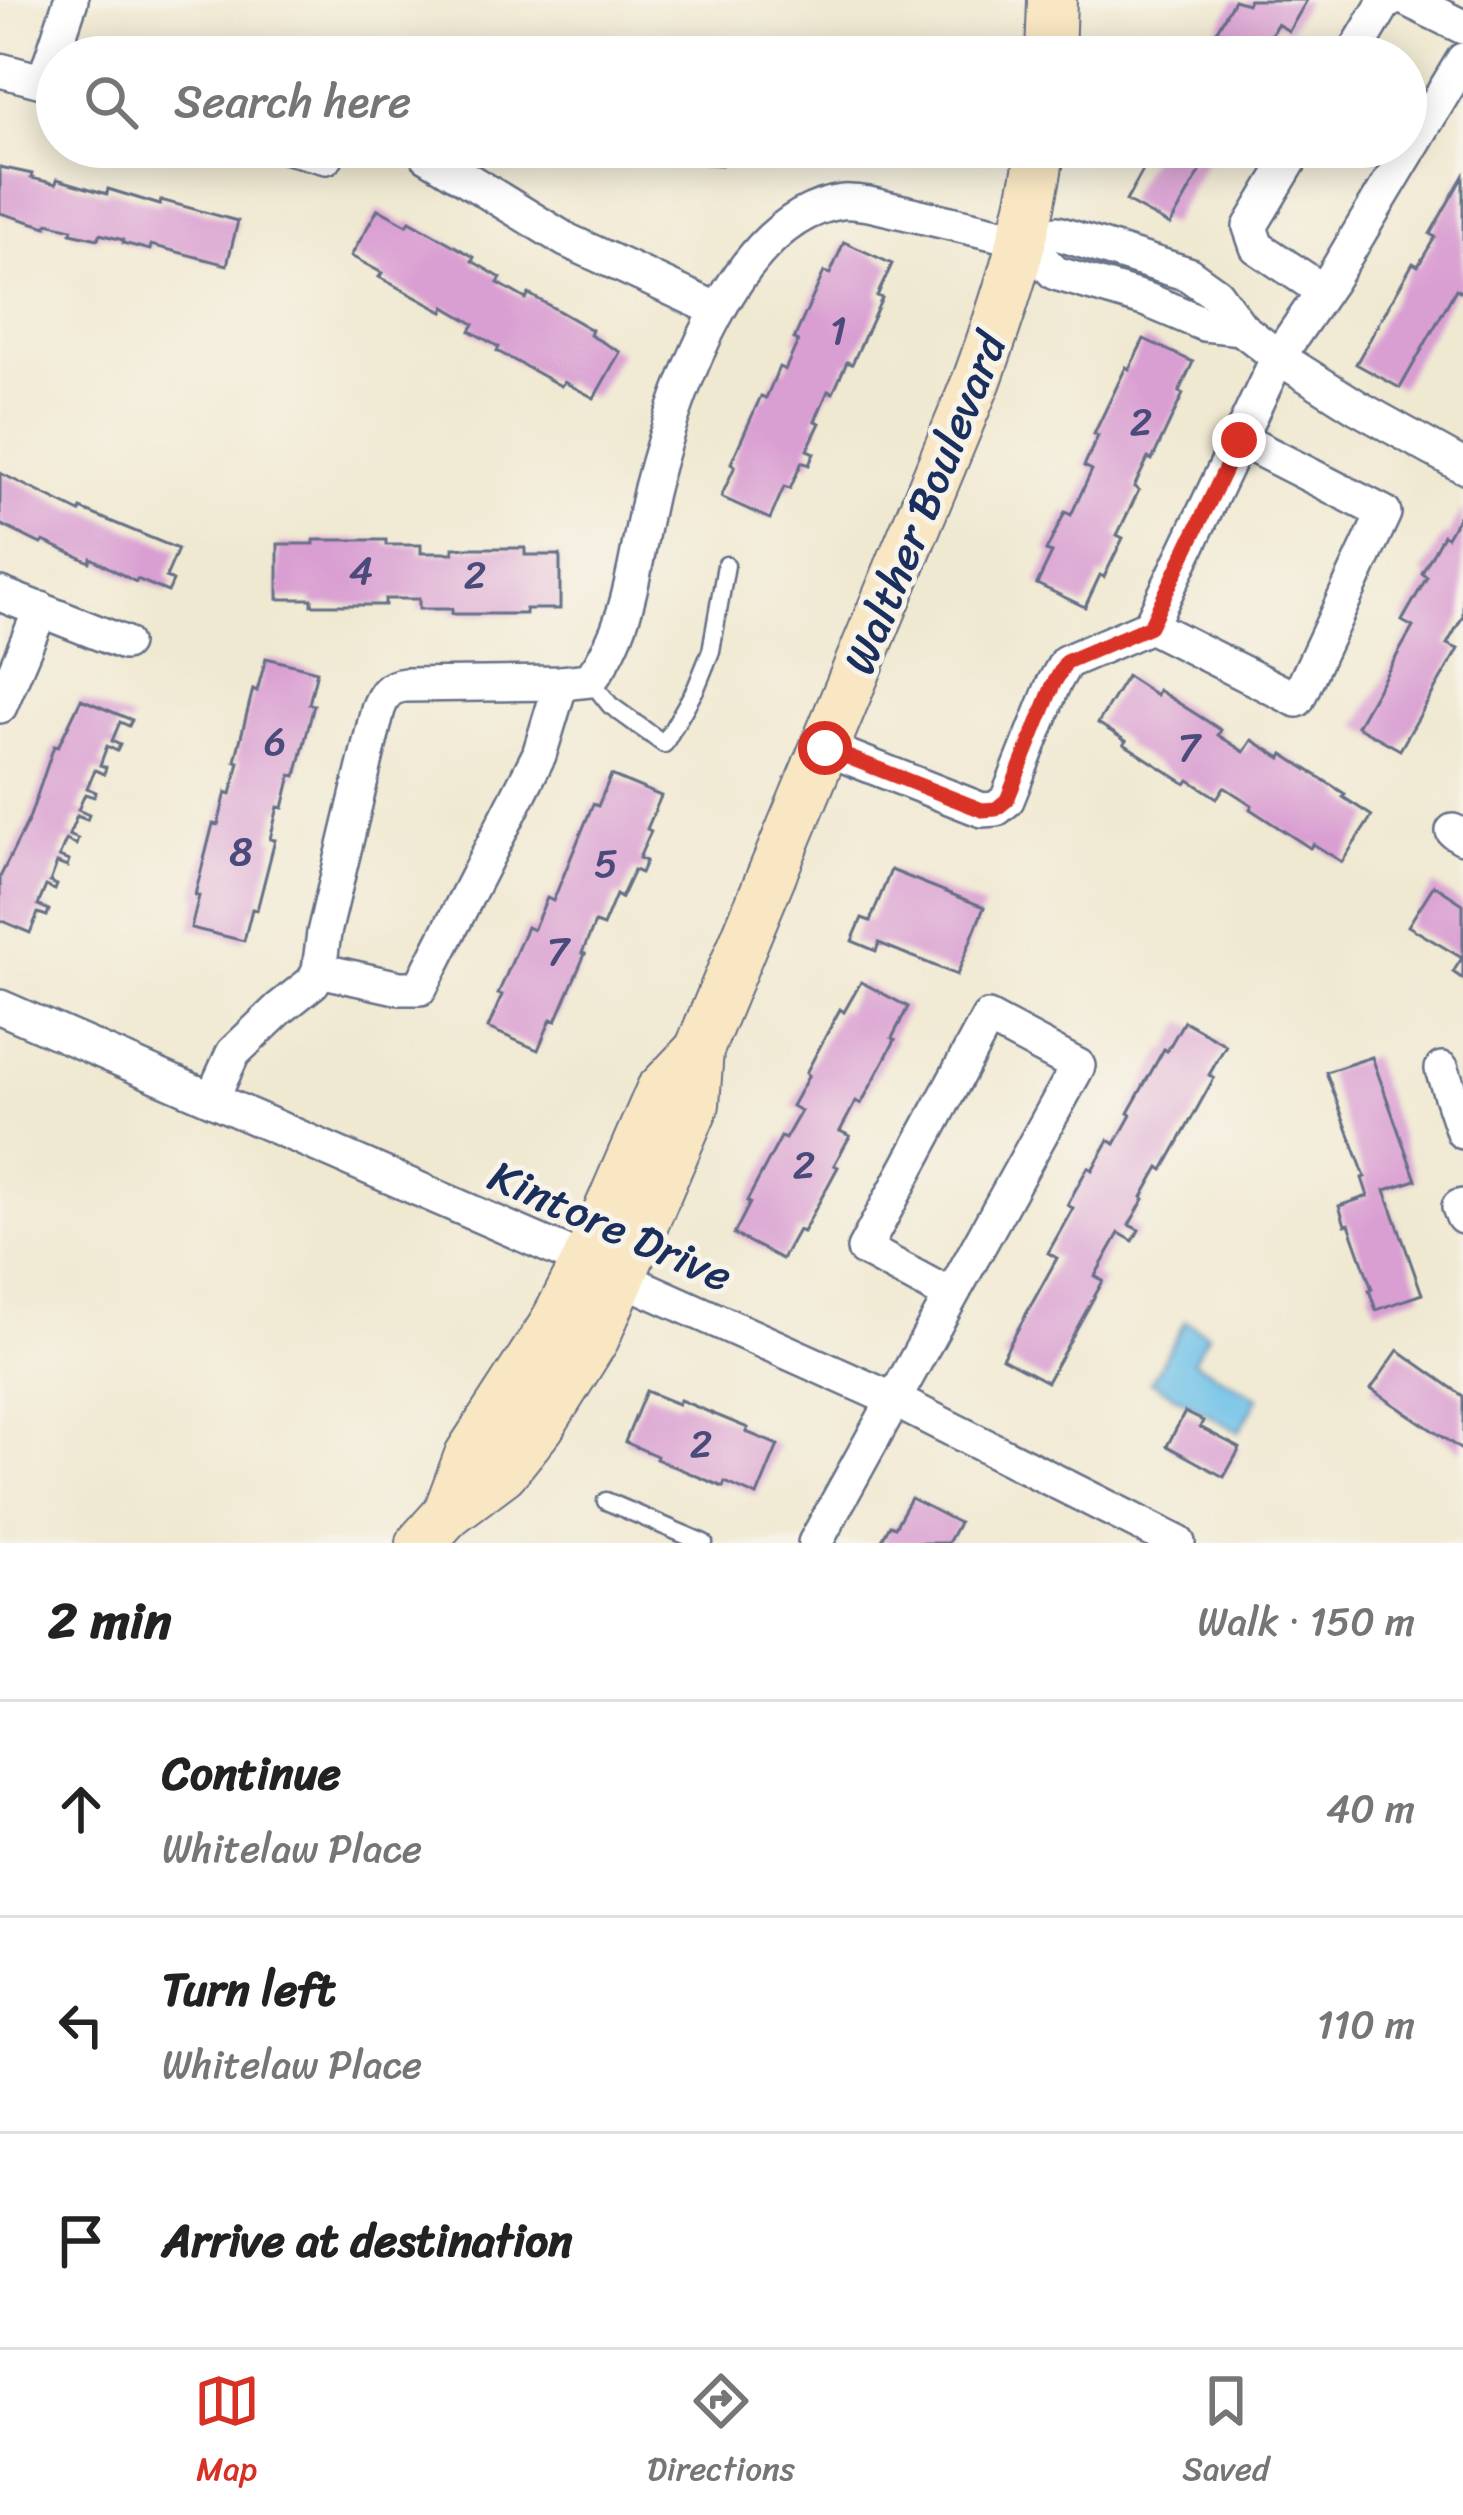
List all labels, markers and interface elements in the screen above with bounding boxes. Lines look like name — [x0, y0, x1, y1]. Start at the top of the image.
search box — [36, 36, 1427, 168]
text: Search here — [174, 62, 411, 142]
icon: search — [78, 69, 144, 135]
house number: 1 — [830, 296, 846, 365]
street label: Walther Boulevard — [820, 317, 1031, 687]
house number: 2 — [1130, 388, 1152, 457]
route end — [1212, 413, 1266, 467]
house number: 4 — [349, 536, 373, 605]
house number: 2 — [464, 541, 486, 610]
house number: 6 — [264, 707, 286, 776]
house number: 7 — [1178, 713, 1203, 782]
route start — [798, 721, 852, 775]
house number: 8 — [229, 817, 253, 886]
house number: 5 — [594, 829, 618, 898]
house number: 7 — [547, 917, 572, 986]
house number: 2 — [793, 1131, 815, 1200]
street label: Kintore Drive — [475, 1136, 746, 1315]
house number: 2 — [690, 1410, 712, 1479]
text: 2 min — [48, 1576, 171, 1666]
text: Walk · 150 m — [1197, 1587, 1415, 1656]
text: Continue — [162, 1734, 341, 1814]
text: 40 m — [1326, 1774, 1415, 1843]
icon: ahead — [48, 1776, 114, 1842]
text: Whitelaw Place — [162, 1814, 422, 1883]
text: Turn left — [162, 1950, 335, 2030]
text: 110 m — [1317, 1990, 1415, 2059]
icon: left — [48, 1992, 114, 2058]
text: Whitelaw Place — [162, 2030, 422, 2099]
text: Arrive at destination — [162, 2201, 572, 2281]
icon: arrive — [48, 2208, 114, 2274]
tab: Map — [194, 2368, 260, 2498]
tab: Directions — [647, 2368, 795, 2498]
tab: Saved — [1182, 2368, 1269, 2498]

